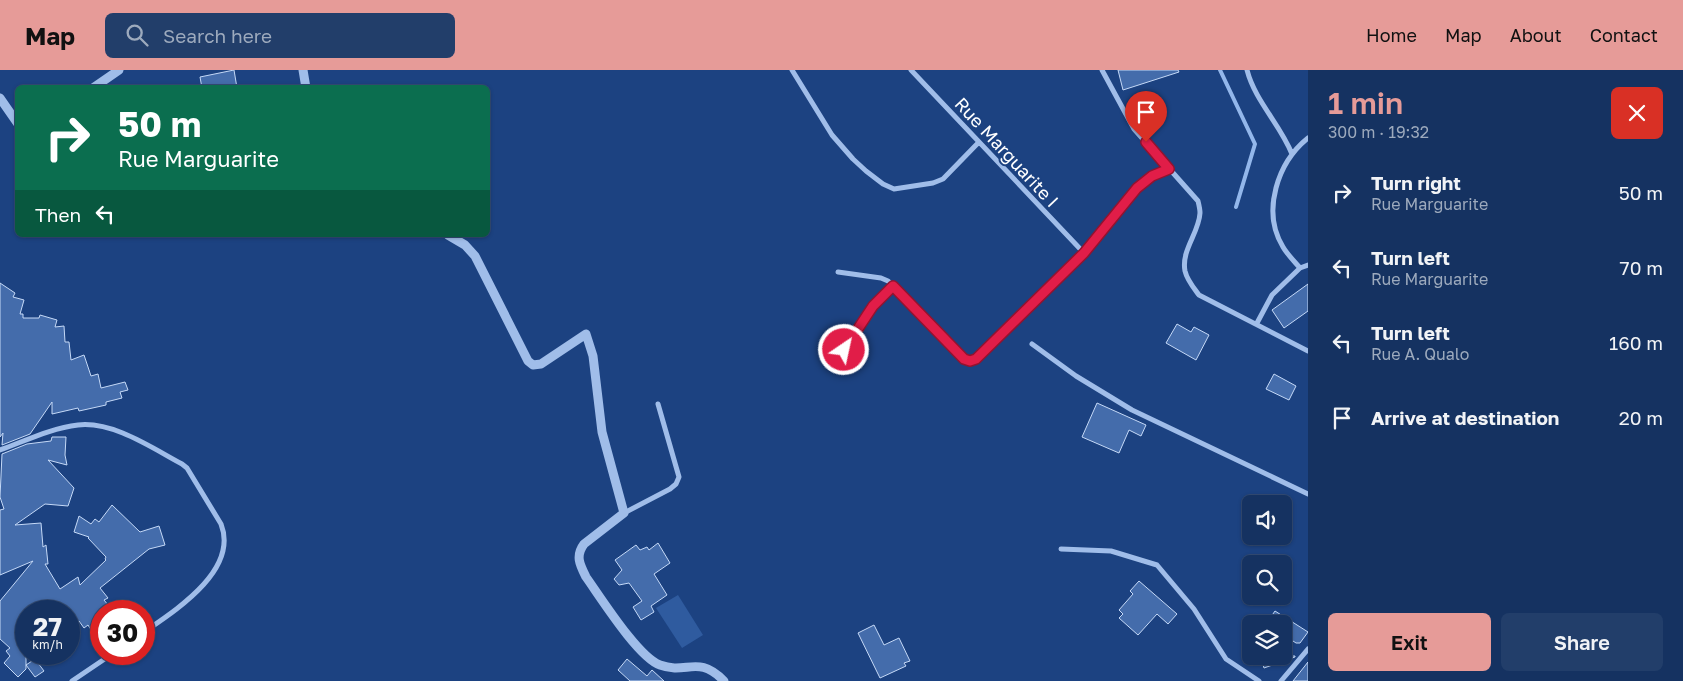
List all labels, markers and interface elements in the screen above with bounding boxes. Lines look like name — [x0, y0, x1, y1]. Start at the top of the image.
search box — [105, 13, 455, 58]
text: Map — [25, 21, 75, 50]
icon: search — [123, 21, 151, 49]
text: Search here — [163, 24, 272, 47]
text: Home — [1366, 24, 1417, 46]
text: Map — [1445, 24, 1482, 46]
text: About — [1510, 24, 1562, 46]
text: Contact — [1590, 24, 1658, 46]
text: 1 min — [1328, 85, 1403, 121]
button: close — [1611, 87, 1663, 139]
pin — [1125, 91, 1167, 142]
street label: Rue Marguarite I — [951, 93, 1063, 211]
icon: arrive — [1132, 98, 1160, 126]
text: 50 m — [118, 103, 201, 145]
icon: right — [35, 105, 100, 170]
text: 300 m · 19:32 — [1328, 122, 1429, 142]
text: Rue Marguarite — [118, 145, 279, 172]
text: Turn right — [1371, 171, 1461, 194]
icon: right — [1328, 179, 1356, 207]
text: 50 m — [1619, 181, 1663, 204]
text: Rue Marguarite — [1371, 194, 1488, 214]
icon: left — [91, 200, 119, 228]
text: Then — [35, 203, 81, 226]
text: Turn left — [1371, 246, 1450, 269]
icon: left — [1328, 254, 1356, 282]
text: 70 m — [1620, 256, 1663, 279]
text: Rue Marguarite — [1371, 269, 1488, 289]
text: Turn left — [1371, 321, 1450, 344]
position arrow — [817, 323, 869, 375]
icon: left — [1328, 329, 1356, 357]
text: 160 m — [1609, 331, 1663, 354]
text: Rue A. Qualo — [1371, 344, 1469, 364]
icon: arrive — [1328, 404, 1356, 432]
text: Arrive at destination — [1371, 406, 1559, 429]
text: 20 m — [1619, 406, 1663, 429]
map controls — [1242, 495, 1292, 665]
button: sound — [1242, 495, 1292, 545]
button: search — [1242, 555, 1292, 605]
speed limit sign: 30 — [90, 600, 155, 665]
text: 27 — [33, 611, 62, 642]
button: Exit — [1328, 613, 1491, 671]
button: Share — [1501, 613, 1663, 671]
button: layers — [1242, 615, 1292, 665]
text: km/h — [32, 637, 63, 652]

